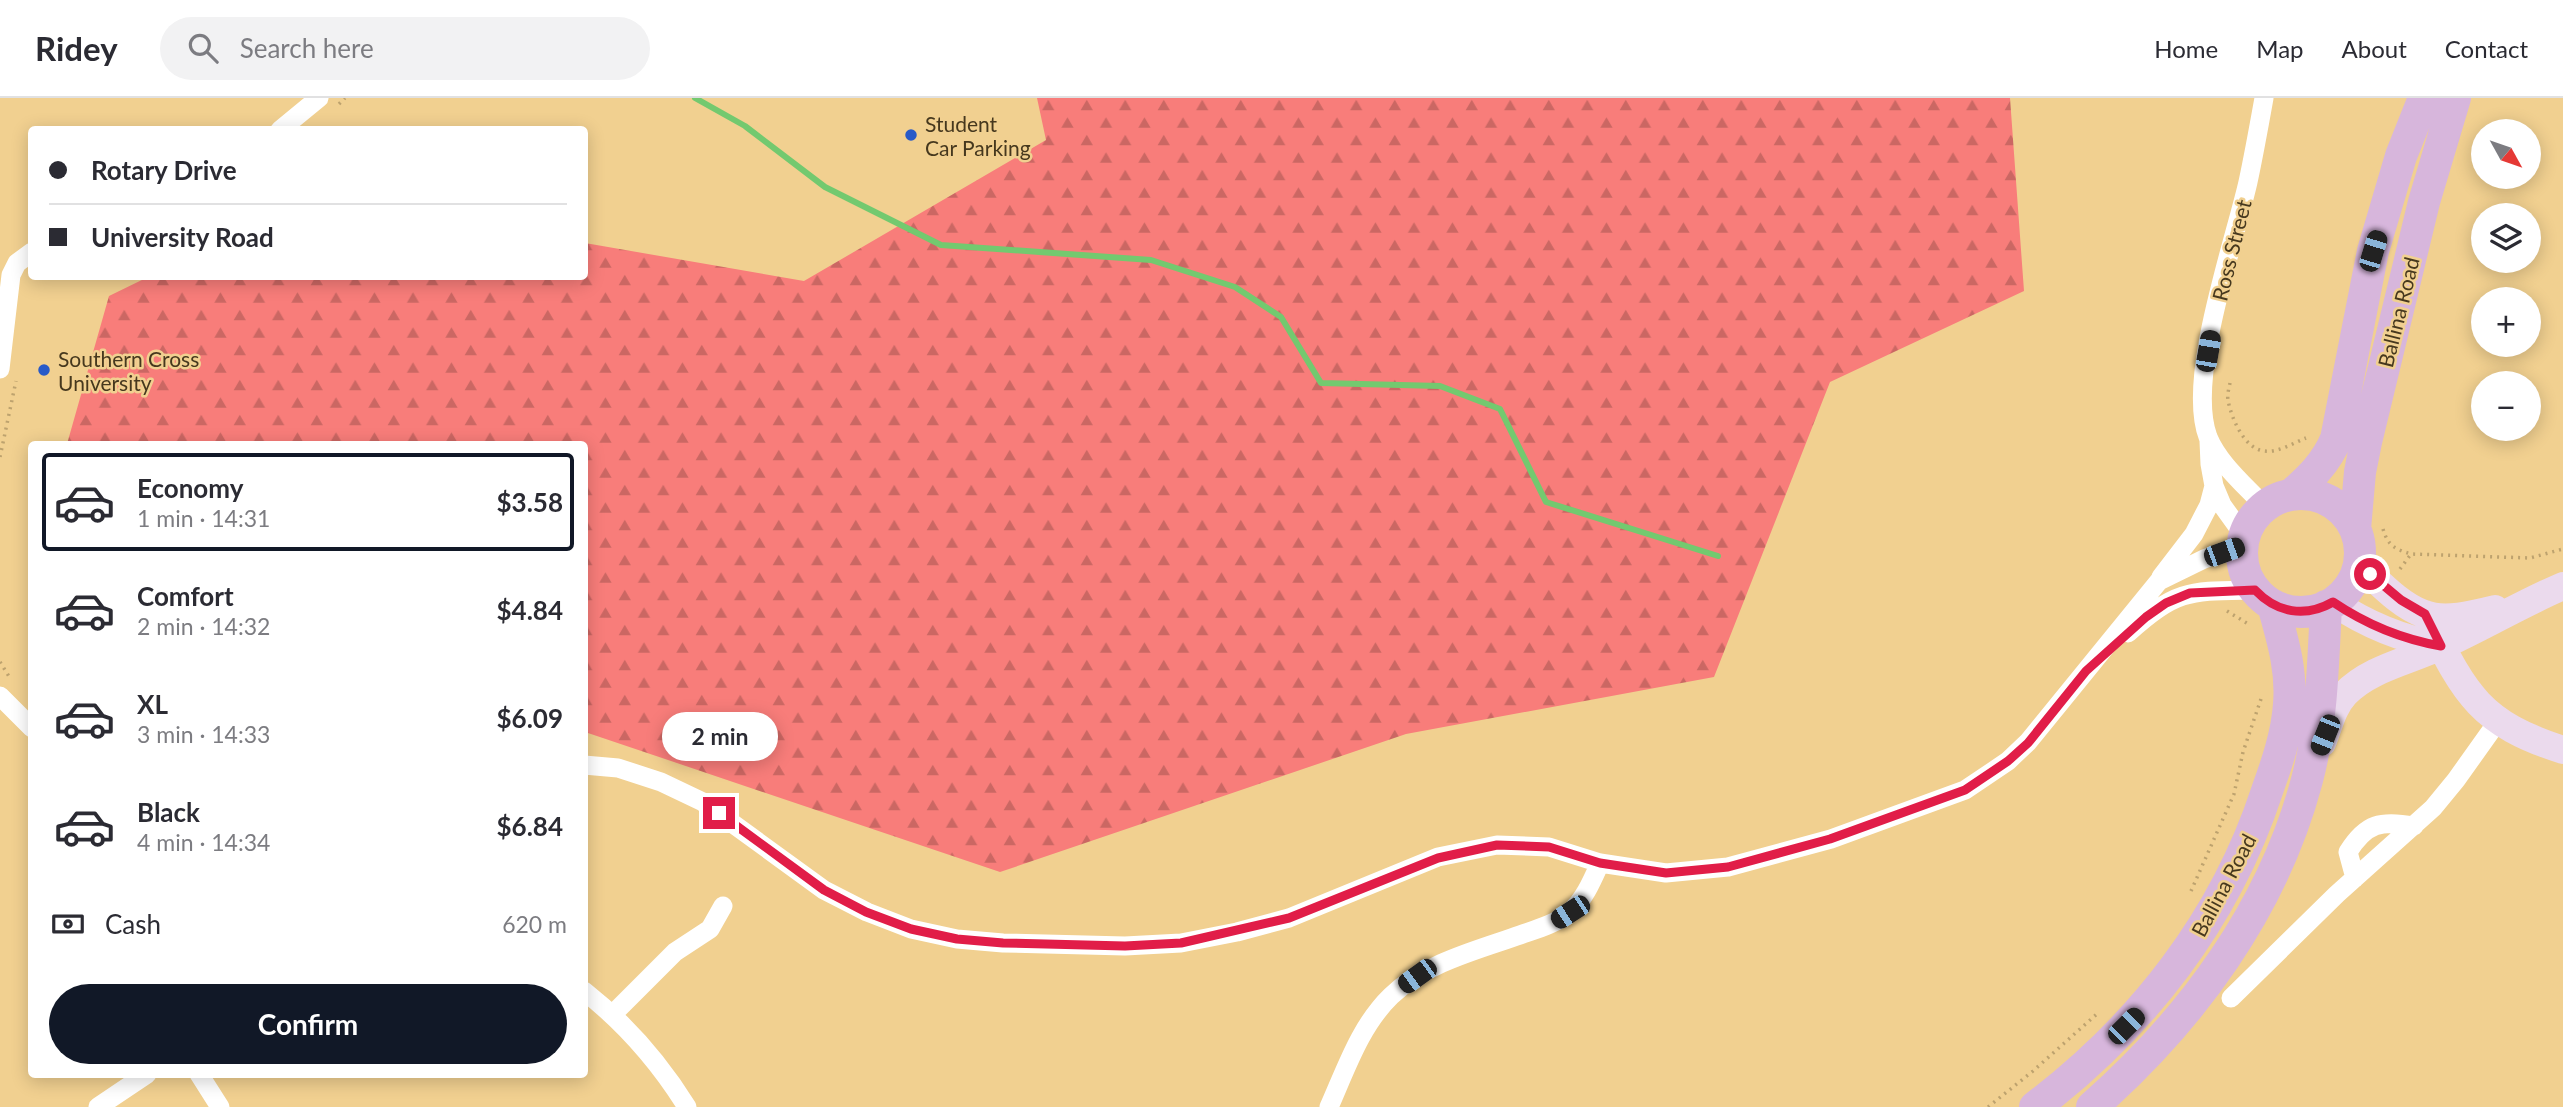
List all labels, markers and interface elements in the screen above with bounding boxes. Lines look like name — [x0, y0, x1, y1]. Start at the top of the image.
search box — [160, 17, 650, 80]
text: Ridey — [35, 28, 118, 68]
icon: search — [184, 29, 222, 67]
text: Search here — [240, 32, 374, 64]
text: Home — [2154, 34, 2218, 63]
text: Map — [2256, 34, 2304, 63]
text: About — [2342, 34, 2407, 63]
text: Contact — [2445, 34, 2528, 63]
place label: Student Car Parking — [925, 111, 1031, 160]
north arrow — [2471, 119, 2541, 189]
map controls — [2471, 119, 2541, 441]
marker: Student Car Parking — [903, 127, 919, 143]
text: Rotary Drive — [91, 154, 237, 186]
street label: Ross Street — [2206, 196, 2256, 303]
button: layers — [2471, 203, 2541, 273]
text: University Road — [91, 221, 274, 253]
car — [2357, 228, 2390, 274]
street label: Ballina Road — [2372, 254, 2424, 370]
button: + — [2471, 287, 2541, 357]
car — [2195, 328, 2222, 374]
place label: Southern Cross University — [58, 346, 199, 395]
marker: Southern Cross University — [36, 362, 52, 378]
button: − — [2471, 371, 2541, 441]
icon: car — [53, 471, 116, 534]
text: Economy — [137, 472, 243, 504]
text: $3.58 — [497, 486, 563, 518]
text: 1 min · 14:31 — [137, 504, 270, 532]
car — [2201, 535, 2248, 569]
route start — [2354, 558, 2386, 590]
icon: car — [53, 579, 116, 642]
text: Comfort — [137, 580, 234, 612]
text: $4.84 — [497, 594, 563, 626]
text: 2 min · 14:32 — [137, 612, 270, 640]
icon: car — [53, 687, 116, 750]
text: XL — [137, 688, 168, 720]
text: $6.09 — [497, 702, 563, 734]
callout: 2 min — [661, 712, 777, 760]
car — [2308, 712, 2343, 758]
text: 3 min · 14:33 — [137, 720, 270, 748]
text: 2 min — [691, 722, 749, 750]
icon: car — [53, 795, 116, 858]
text: Black — [137, 796, 200, 828]
route end — [703, 797, 735, 829]
text: $6.84 — [497, 810, 563, 842]
text: 4 min · 14:34 — [137, 828, 270, 856]
street label: Ballina Road — [2185, 829, 2261, 941]
car — [1547, 892, 1594, 932]
icon: cash — [49, 905, 87, 943]
text: Cash — [105, 908, 161, 940]
text: 620 m — [502, 910, 567, 938]
car — [1394, 955, 1441, 997]
button: Confirm — [49, 984, 567, 1064]
car — [2104, 1004, 2149, 1048]

